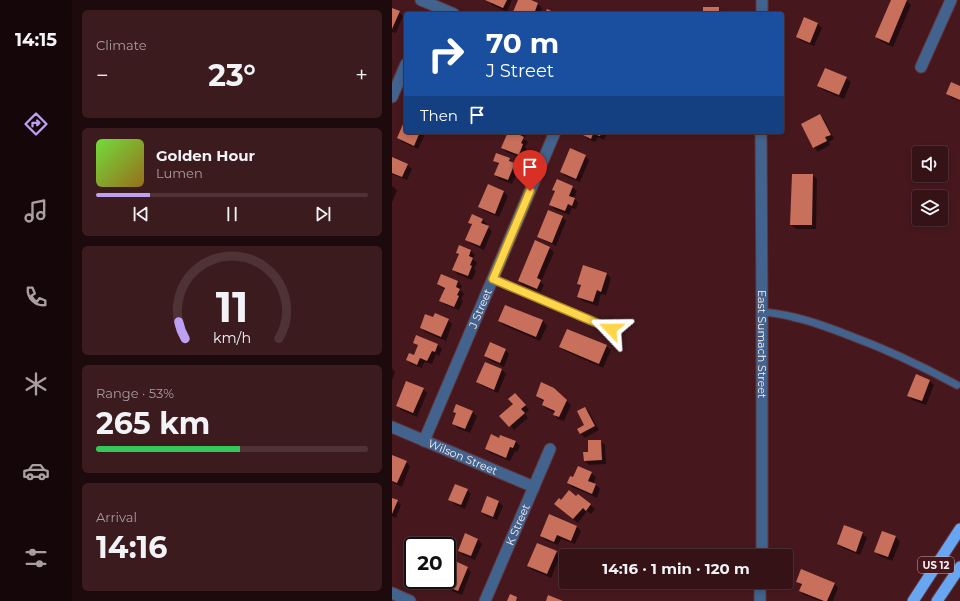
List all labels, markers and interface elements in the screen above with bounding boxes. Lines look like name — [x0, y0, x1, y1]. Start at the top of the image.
text: 70 m — [486, 26, 559, 60]
icon: right — [420, 28, 472, 80]
text: 14:15 — [15, 29, 57, 51]
text: Climate — [96, 37, 147, 53]
text: 23° — [208, 57, 256, 94]
text: J Street — [486, 60, 554, 82]
text: − — [96, 62, 109, 89]
text: + — [355, 62, 368, 89]
icon: arrive — [466, 104, 488, 126]
text: Then — [420, 106, 458, 125]
icon: directions — [22, 110, 50, 138]
text: Golden Hour — [156, 146, 255, 165]
map controls — [912, 146, 948, 226]
button: sound — [912, 146, 948, 182]
pin — [513, 150, 547, 191]
icon: arrive — [519, 156, 541, 178]
text: Lumen — [156, 165, 203, 181]
button: layers — [912, 190, 948, 226]
icon: music — [22, 197, 50, 225]
icon: previous — [130, 203, 152, 225]
icon: pause — [221, 203, 243, 225]
icon: next — [312, 203, 334, 225]
text: 11 — [216, 281, 248, 331]
icon: phone — [22, 283, 50, 311]
street label: J Street — [465, 286, 495, 331]
street label: East Sumach Street — [755, 290, 769, 399]
position arrow — [590, 308, 632, 350]
text: km/h — [213, 328, 251, 346]
icon: climate — [22, 370, 50, 398]
text: Range · 53% — [96, 385, 174, 401]
text: 265 km — [96, 405, 210, 442]
street label: Wilson Street — [426, 436, 500, 478]
icon: car — [22, 457, 50, 485]
street label: K Street — [503, 501, 533, 548]
text: Arrival — [96, 509, 137, 525]
text: 14:16 — [96, 529, 167, 566]
speed limit sign: 20 — [404, 537, 456, 589]
icon: filters — [22, 544, 50, 572]
road number: US 12 — [918, 557, 954, 573]
text: 14:16 · 1 min · 120 m — [602, 559, 750, 578]

